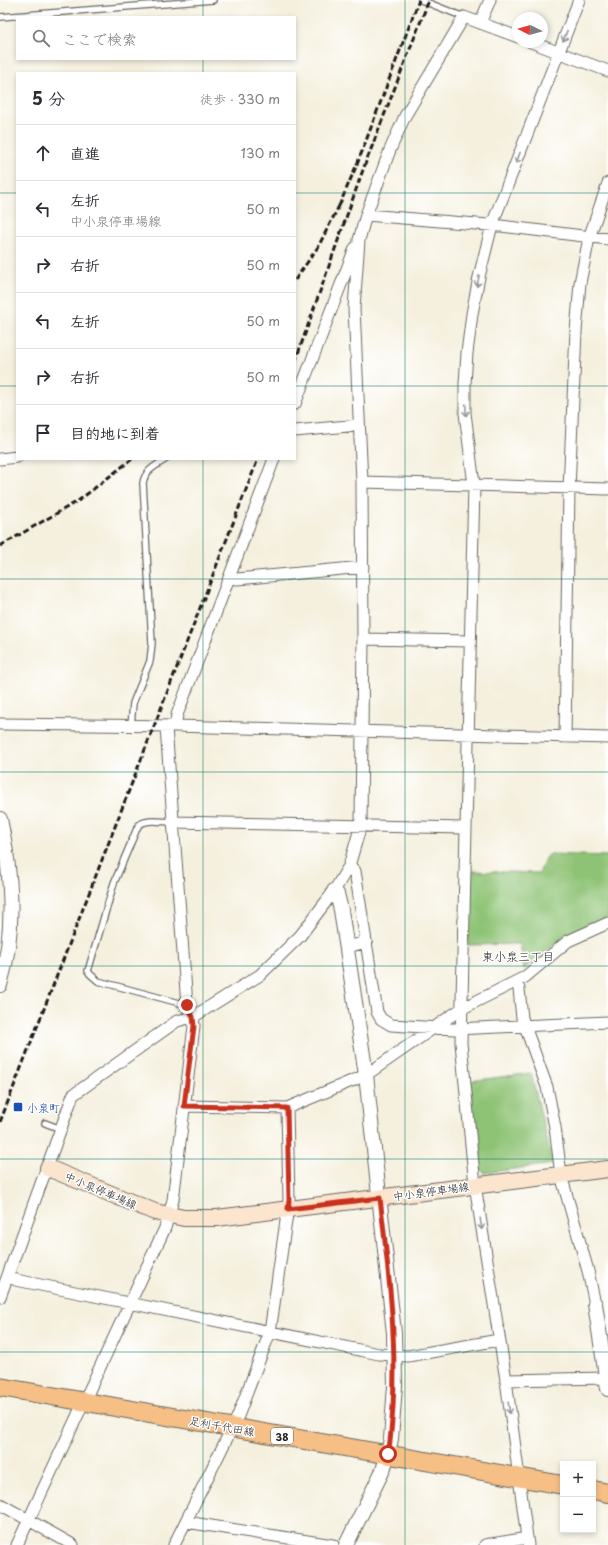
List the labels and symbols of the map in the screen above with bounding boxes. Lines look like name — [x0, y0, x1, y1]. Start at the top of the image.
north arrow — [512, 12, 548, 48]
one-way arrow — [560, 30, 568, 42]
one-way arrow — [514, 151, 522, 163]
one-way arrow — [474, 274, 482, 287]
one-way arrow — [462, 403, 469, 416]
district label: 東小泉三丁目 — [482, 947, 554, 965]
route end — [178, 996, 196, 1014]
place label: 小泉町 — [27, 1099, 60, 1116]
marker: 小泉町 — [12, 1101, 24, 1113]
street label: 中小泉停車場線 — [62, 1167, 140, 1213]
street label: 中小泉停車場線 — [392, 1177, 470, 1205]
one-way arrow — [477, 1217, 485, 1230]
one-way arrow — [505, 1401, 513, 1414]
street label: 足利千代田線 — [188, 1412, 256, 1440]
road number: 38 — [271, 1428, 293, 1444]
route start — [379, 1445, 397, 1463]

